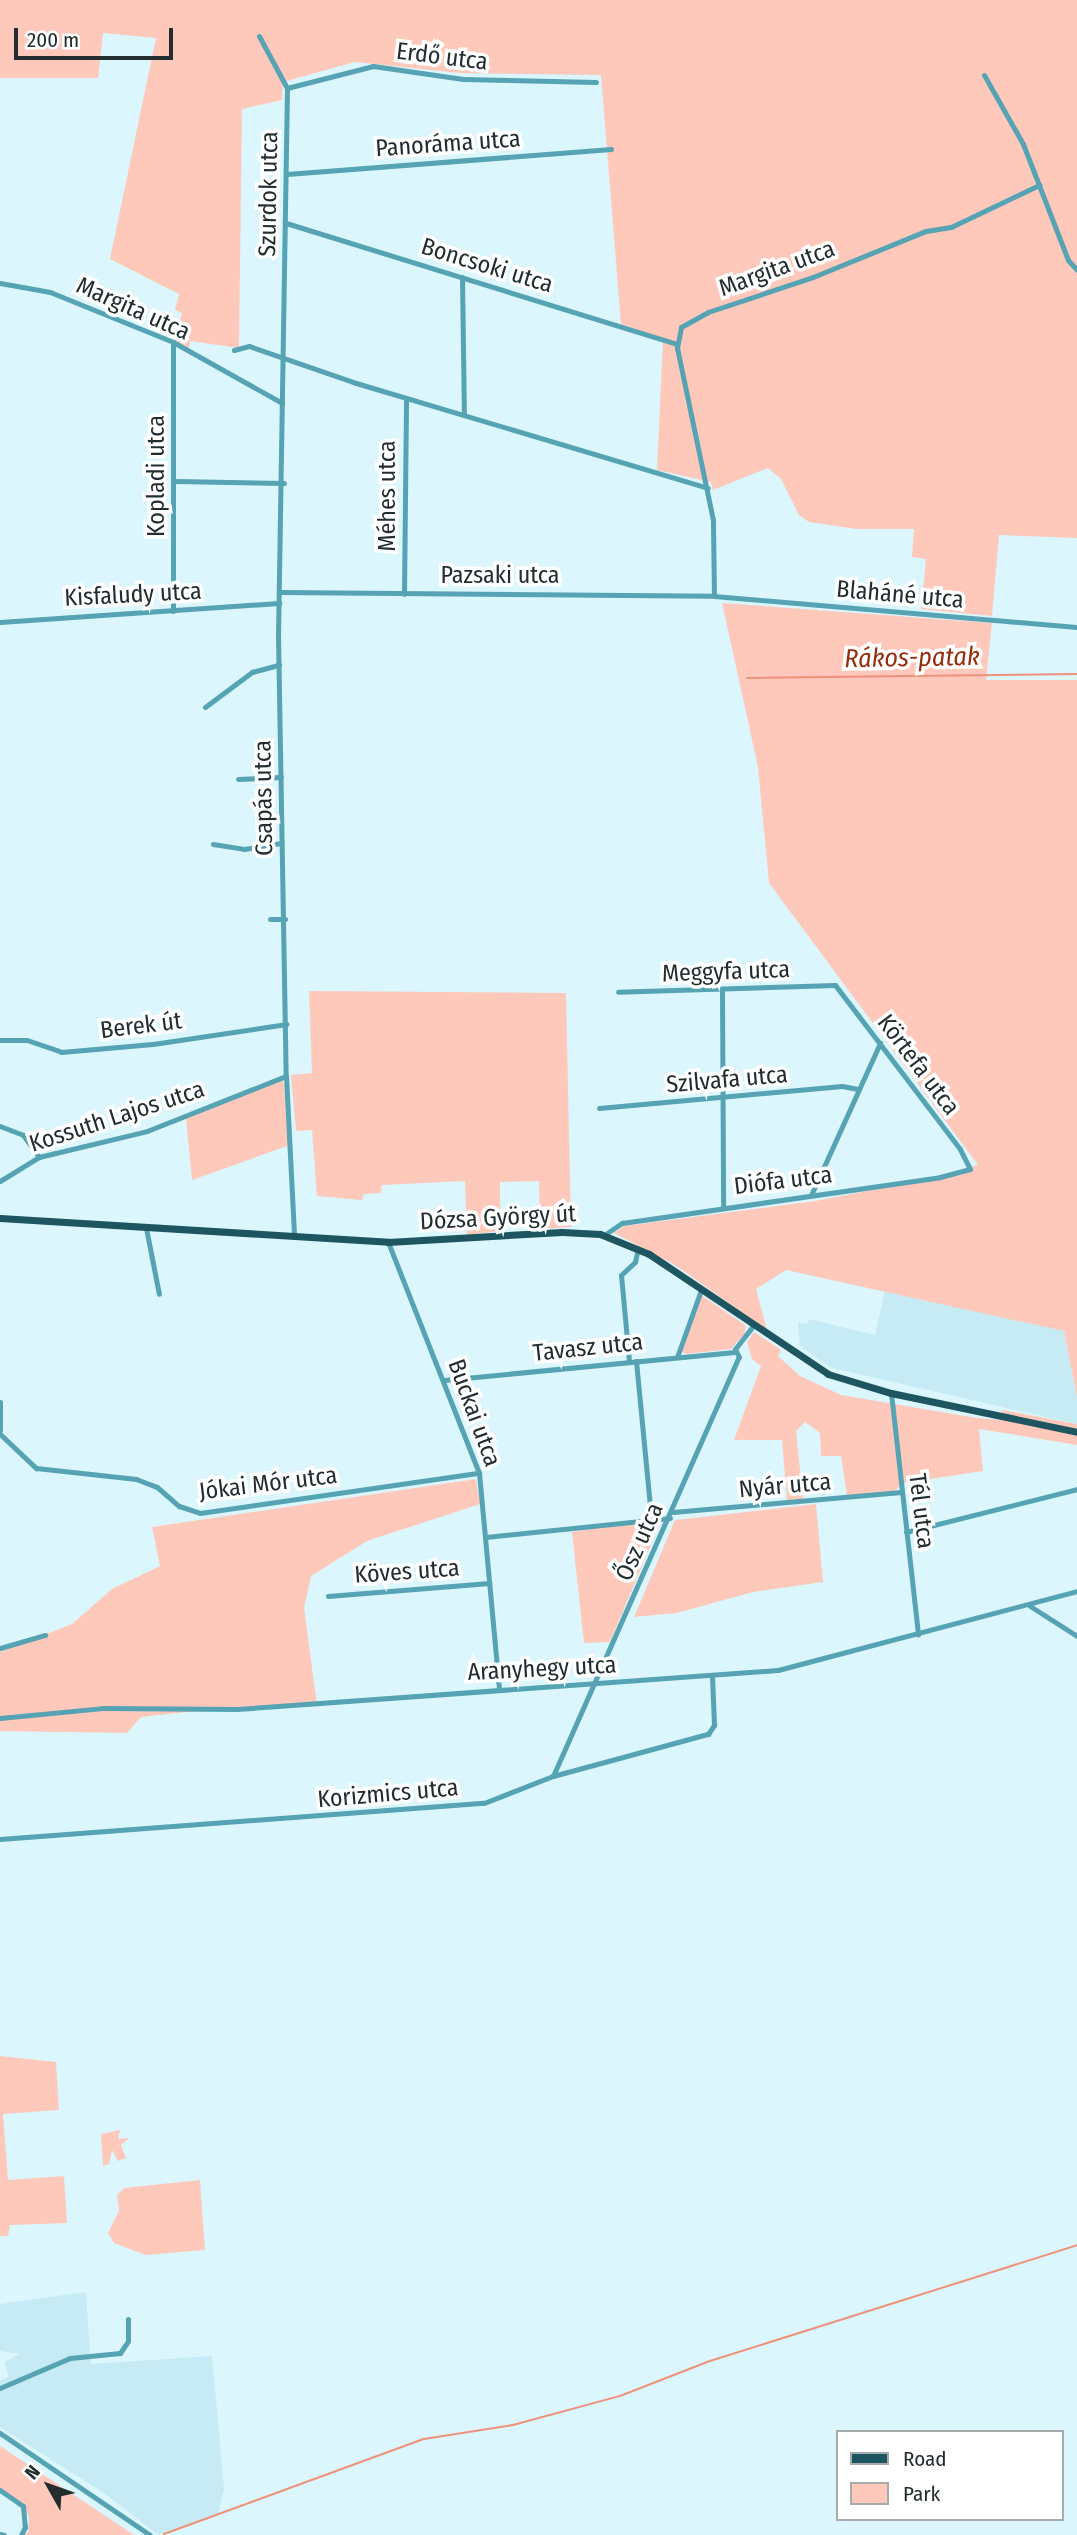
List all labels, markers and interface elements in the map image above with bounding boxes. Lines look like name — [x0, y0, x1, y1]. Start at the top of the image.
scale bar — [18, 14, 177, 58]
text: 200 m — [27, 27, 79, 53]
street label: Erdő utca — [395, 37, 489, 77]
street label: Panoráma utca — [374, 125, 522, 163]
street label: Szurdok utca — [254, 131, 284, 257]
street label: Boncsoki utca — [418, 232, 556, 300]
street label: Margita utca — [715, 235, 839, 303]
street label: Margita utca — [72, 271, 194, 347]
street label: Kopladi utca — [143, 415, 171, 537]
street label: Méhes utca — [374, 440, 402, 552]
street label: Pazsaki utca — [441, 562, 559, 590]
street label: Blaháné utca — [835, 575, 965, 615]
street label: Kisfaludy utca — [64, 577, 202, 613]
water label: Rákos-patak — [844, 641, 980, 675]
street label: Csapás utca — [249, 740, 279, 856]
street label: Meggyfa utca — [661, 955, 791, 989]
street label: Berek út — [99, 1007, 183, 1045]
street label: Körtefa utca — [871, 1009, 965, 1121]
street label: Szilvafa utca — [665, 1060, 789, 1100]
street label: Kossuth Lajos utca — [26, 1075, 208, 1159]
street label: Diófa utca — [732, 1161, 834, 1201]
street label: Dózsa György út — [419, 1200, 577, 1236]
street label: Tavasz utca — [532, 1328, 644, 1368]
street label: Buckai utca — [441, 1355, 507, 1471]
street label: Jókai Mór utca — [197, 1461, 339, 1507]
street label: Nyár utca — [738, 1468, 832, 1504]
street label: Tél utca — [902, 1472, 940, 1550]
street label: Ősz utca — [610, 1499, 670, 1585]
street label: Köves utca — [354, 1554, 460, 1590]
street label: Aranyhegy utca — [467, 1651, 617, 1687]
street label: Korizmics utca — [316, 1773, 460, 1815]
legend — [836, 2430, 1063, 2521]
text: Road — [903, 2446, 947, 2472]
north arrow — [14, 2451, 84, 2521]
text: N — [20, 2460, 45, 2484]
text: Park — [903, 2481, 940, 2507]

